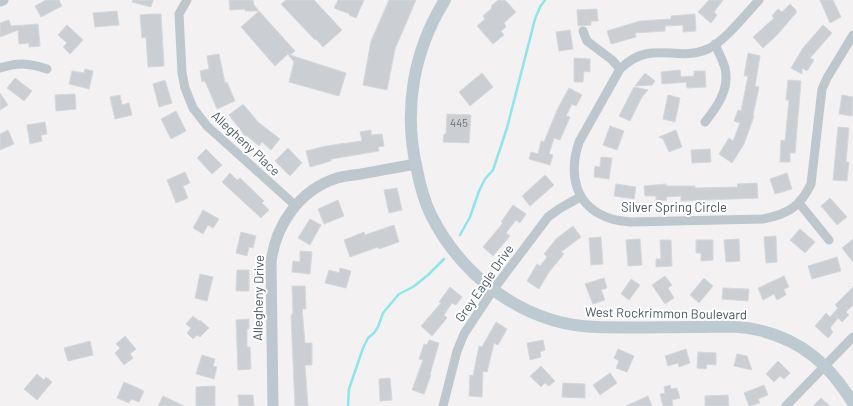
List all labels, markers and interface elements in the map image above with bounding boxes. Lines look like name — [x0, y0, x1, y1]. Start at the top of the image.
street label: Allegheny Place — [208, 107, 284, 179]
house number: 445 — [450, 116, 468, 129]
street label: Silver Spring Circle — [621, 199, 727, 215]
street label: Grey Eagle Drive — [451, 241, 517, 325]
street label: Allegheny Drive — [249, 255, 267, 341]
street label: West Rockrimmon Boulevard — [585, 304, 747, 322]

